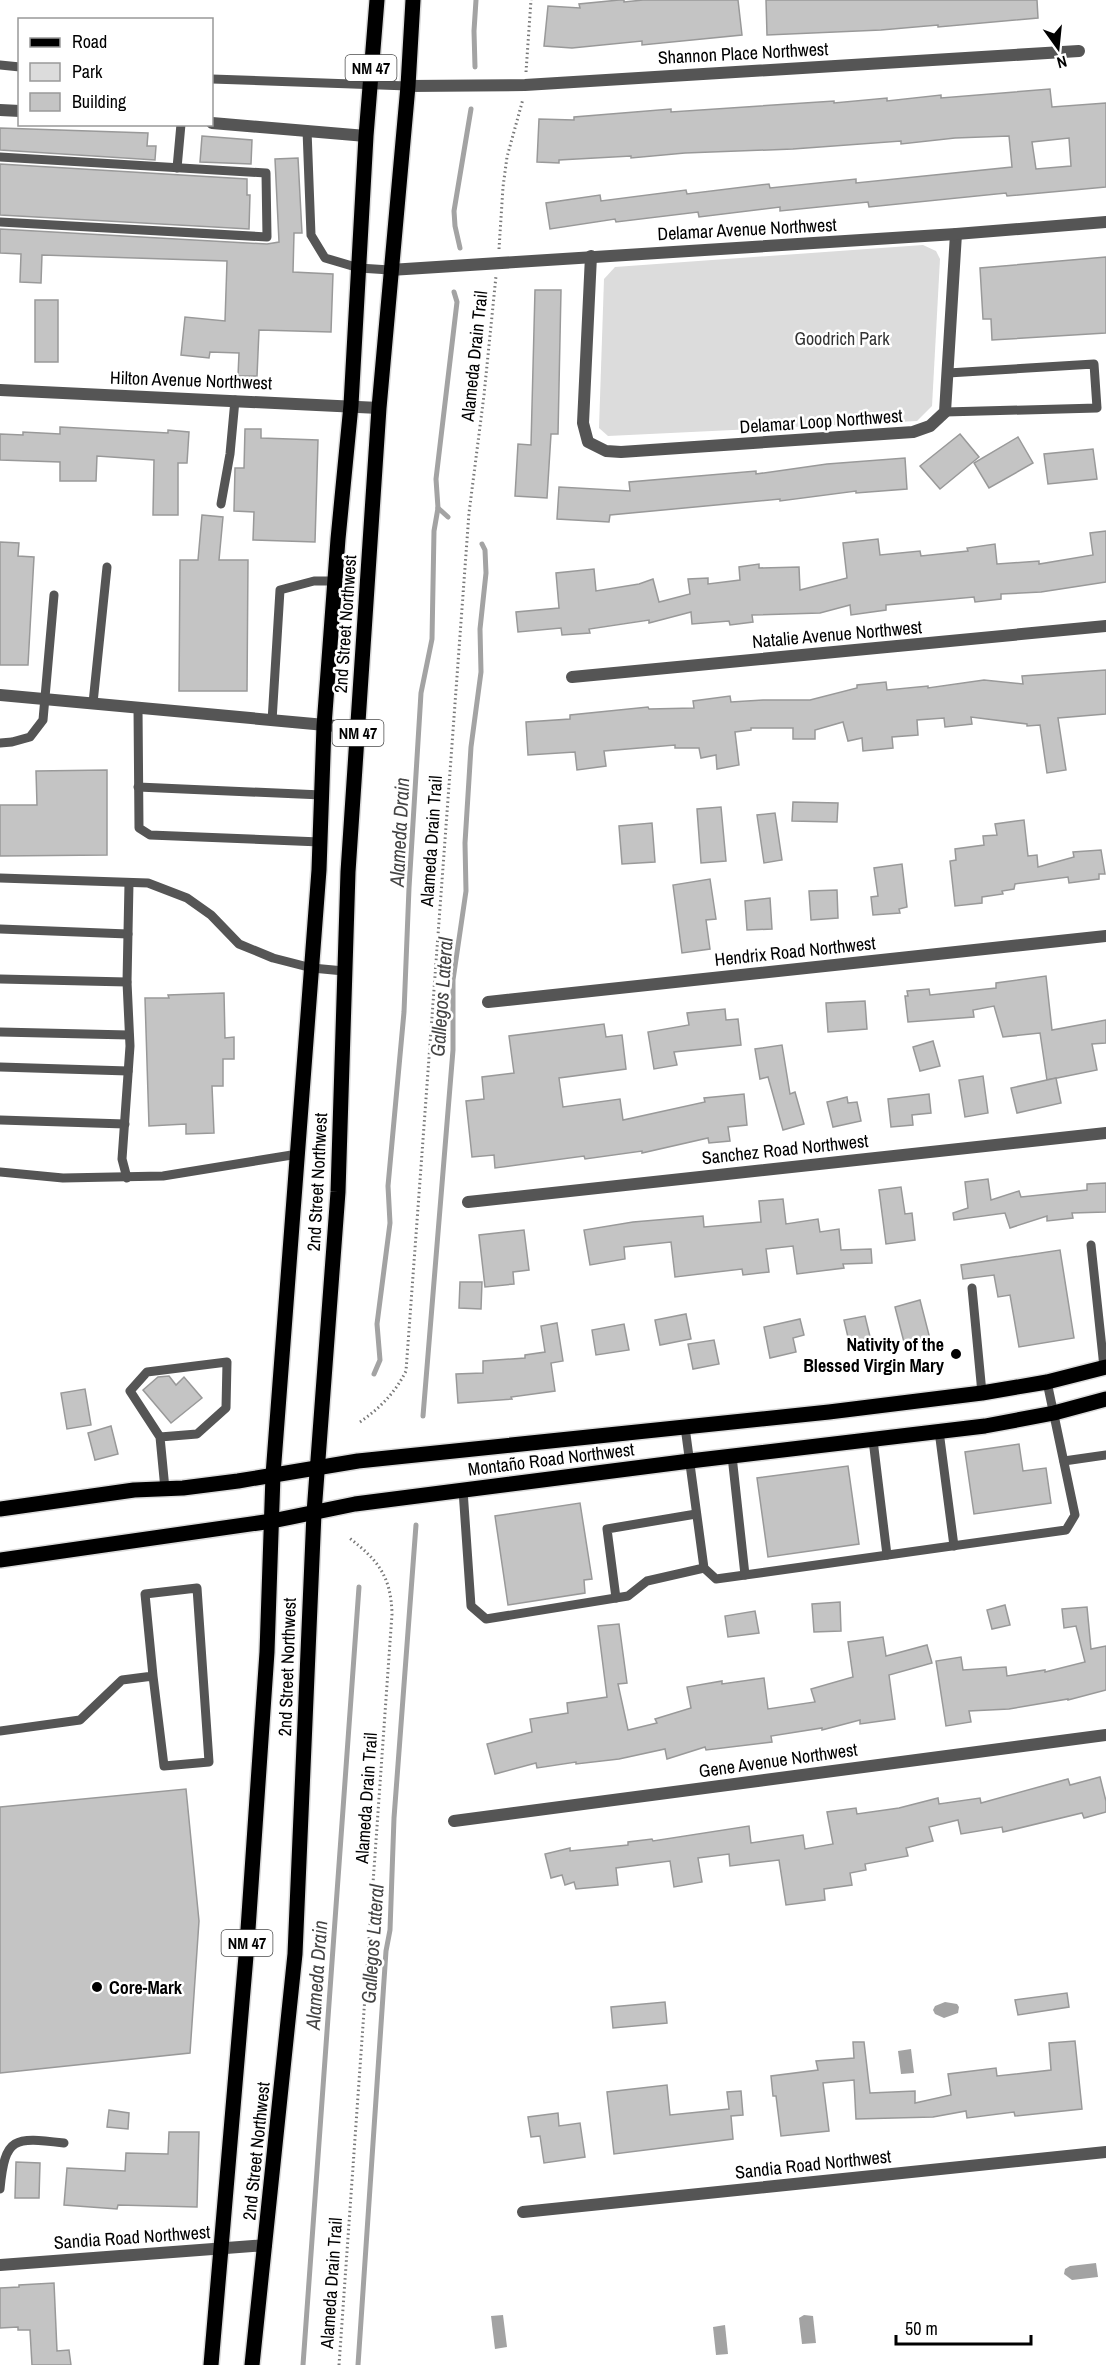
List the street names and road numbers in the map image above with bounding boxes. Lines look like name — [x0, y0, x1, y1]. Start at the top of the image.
street label: Shannon Place Northwest — [657, 36, 829, 70]
road number: NM 47 — [346, 55, 397, 81]
street label: Delamar Avenue Northwest — [657, 212, 837, 246]
street label: Alameda Drain Trail — [455, 289, 493, 424]
street label: Hilton Avenue Northwest — [110, 365, 272, 395]
street label: Delamar Loop Northwest — [739, 403, 903, 439]
street label: 2nd Street Northwest — [328, 554, 362, 694]
street label: Natalie Avenue Northwest — [751, 614, 923, 654]
road number: NM 47 — [332, 720, 384, 746]
street label: Alameda Drain Trail — [414, 775, 448, 908]
street label: Hendrix Road Northwest — [713, 930, 877, 972]
street label: 2nd Street Northwest — [301, 1112, 333, 1252]
street label: Sanchez Road Northwest — [700, 1128, 870, 1170]
street label: Montaño Road Northwest — [466, 1436, 636, 1482]
street label: 2nd Street Northwest — [272, 1597, 302, 1737]
street label: Alameda Drain Trail — [349, 1732, 383, 1865]
street label: Gene Avenue Northwest — [697, 1737, 859, 1783]
road number: NM 47 — [222, 1930, 272, 1956]
street label: 2nd Street Northwest — [236, 2081, 276, 2221]
street label: Sandia Road Northwest — [734, 2143, 892, 2185]
street label: Alameda Drain Trail — [314, 2217, 348, 2350]
street label: Sandia Road Northwest — [53, 2219, 211, 2255]

